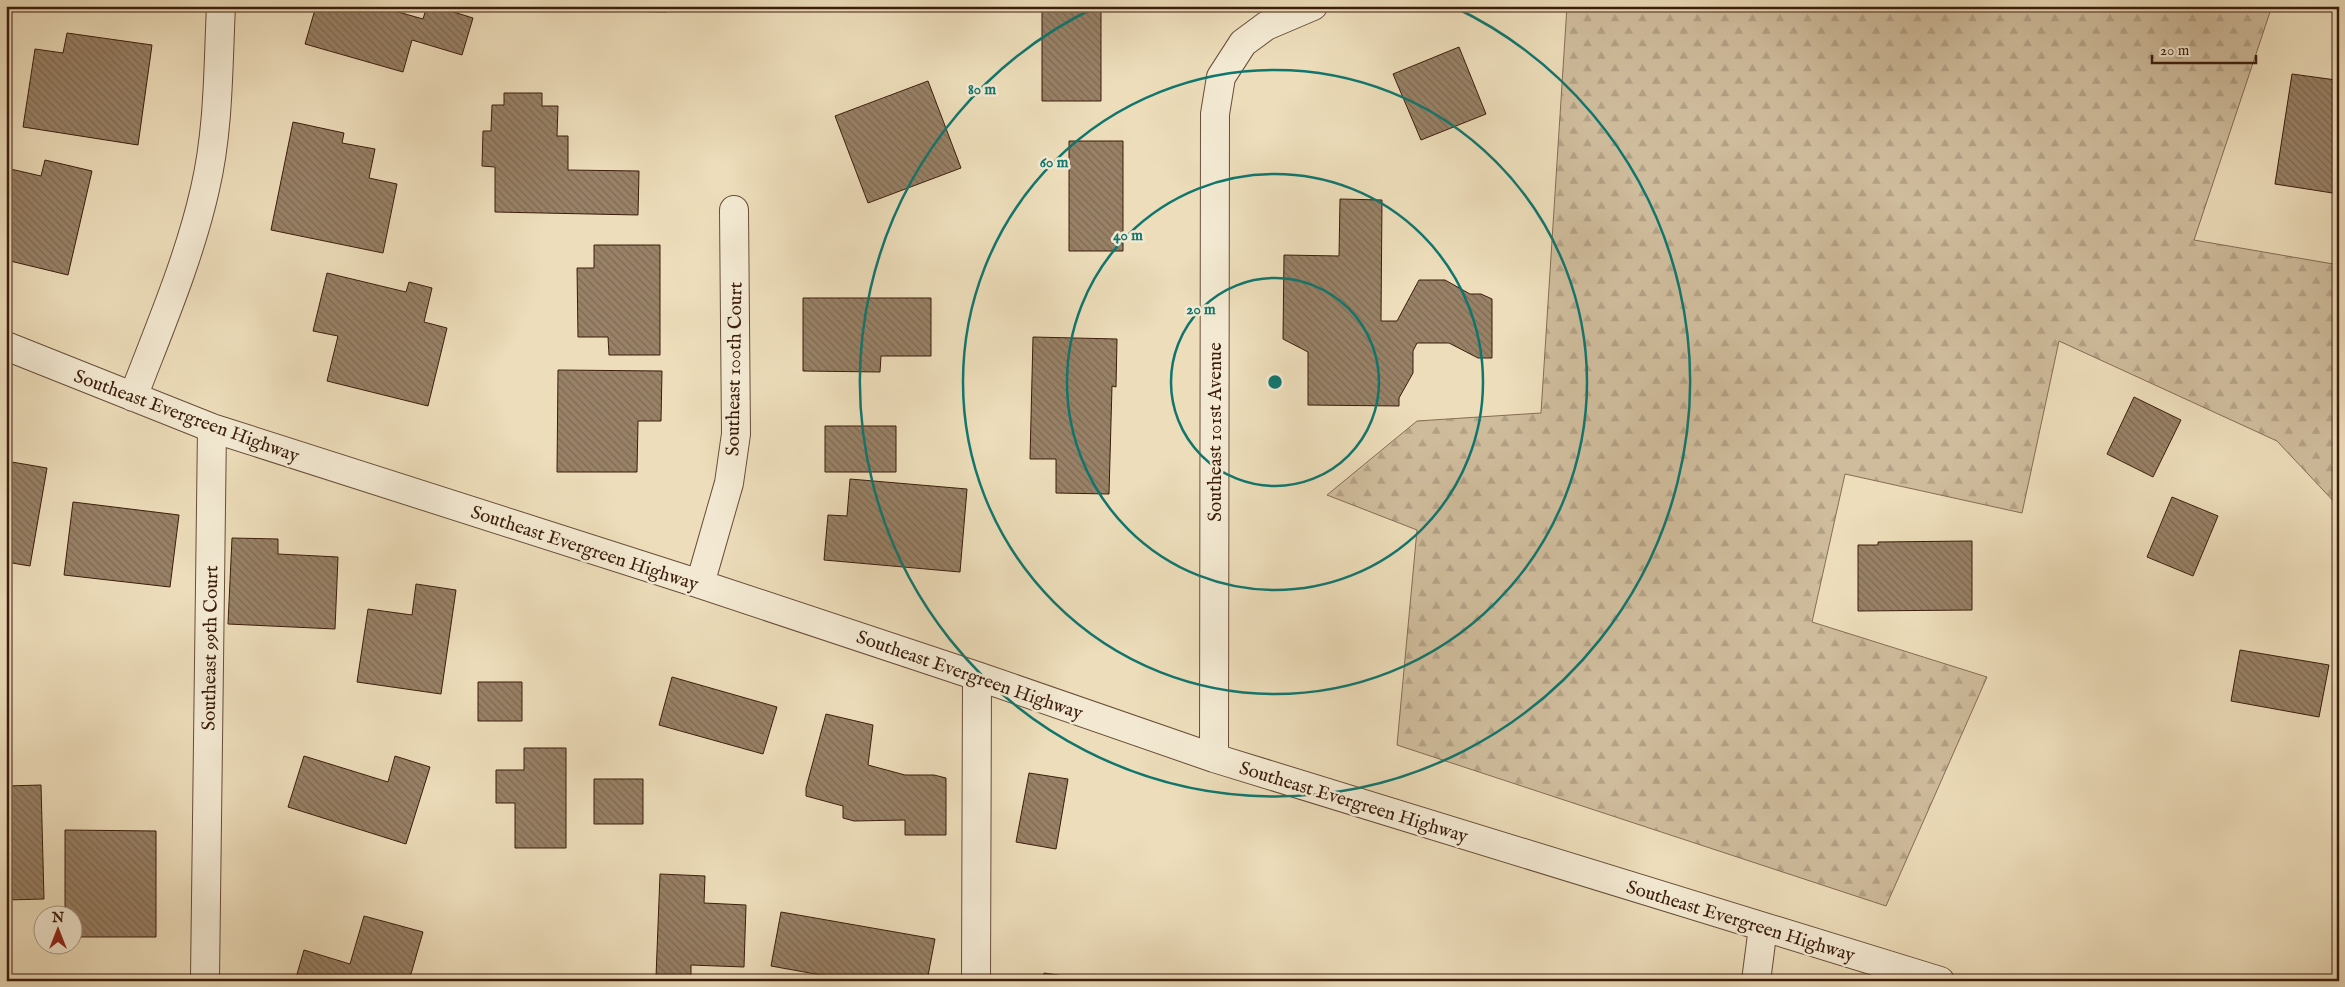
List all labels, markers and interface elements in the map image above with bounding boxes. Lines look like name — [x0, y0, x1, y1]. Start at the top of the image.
scale bar — [2152, 32, 2256, 64]
text: 20 m — [2160, 41, 2190, 60]
text: 80 m — [968, 80, 996, 99]
text: 60 m — [1040, 153, 1069, 172]
text: 40 m — [1113, 226, 1143, 245]
street label: Southeast 100th Court — [721, 281, 749, 456]
text: 20 m — [1186, 300, 1216, 319]
street label: Southeast 101st Avenue — [1204, 342, 1228, 522]
street label: Southeast Evergreen Highway — [70, 365, 303, 469]
centre of rings — [1266, 373, 1284, 391]
street label: Southeast Evergreen Highway — [467, 501, 702, 597]
street label: Southeast 99th Court — [198, 565, 224, 731]
street label: Southeast Evergreen Highway — [853, 626, 1086, 726]
street label: Southeast Evergreen Highway — [1236, 757, 1471, 849]
street label: Southeast Evergreen Highway — [1623, 876, 1858, 968]
north arrow — [32, 904, 82, 954]
text: N — [51, 909, 64, 927]

